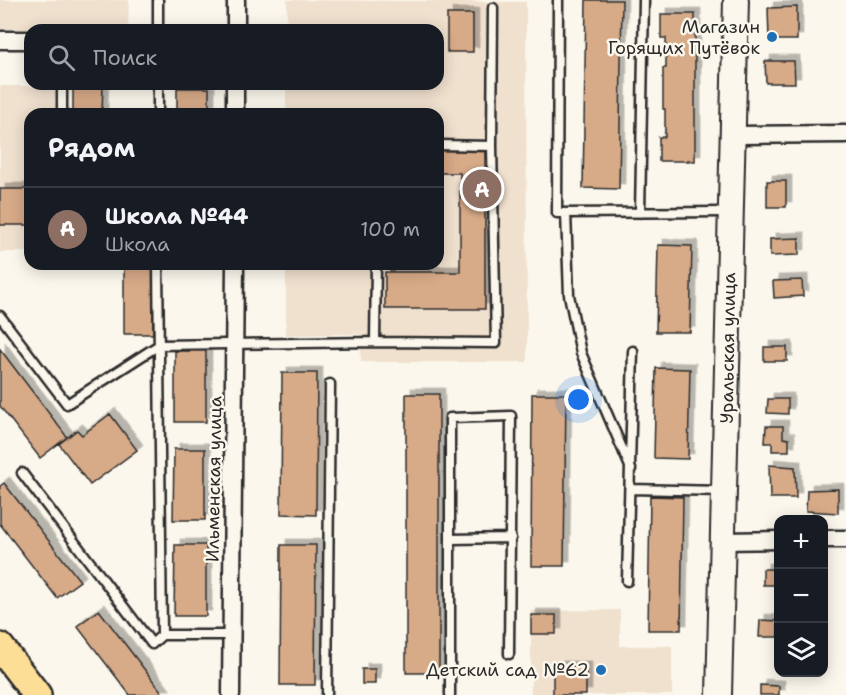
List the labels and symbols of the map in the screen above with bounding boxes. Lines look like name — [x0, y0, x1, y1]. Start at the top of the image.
place label: Магазин Горящих Путёвок — [608, 15, 760, 60]
marker: Магазин Горящих Путёвок — [765, 30, 779, 44]
pin: A — [462, 166, 502, 212]
street label: Уральская улица — [715, 272, 741, 424]
your location — [564, 385, 593, 414]
street label: Ильменская улица — [201, 396, 227, 562]
place label: Детский сад №62 — [426, 658, 589, 682]
marker: Детский сад №62 — [594, 663, 608, 677]

